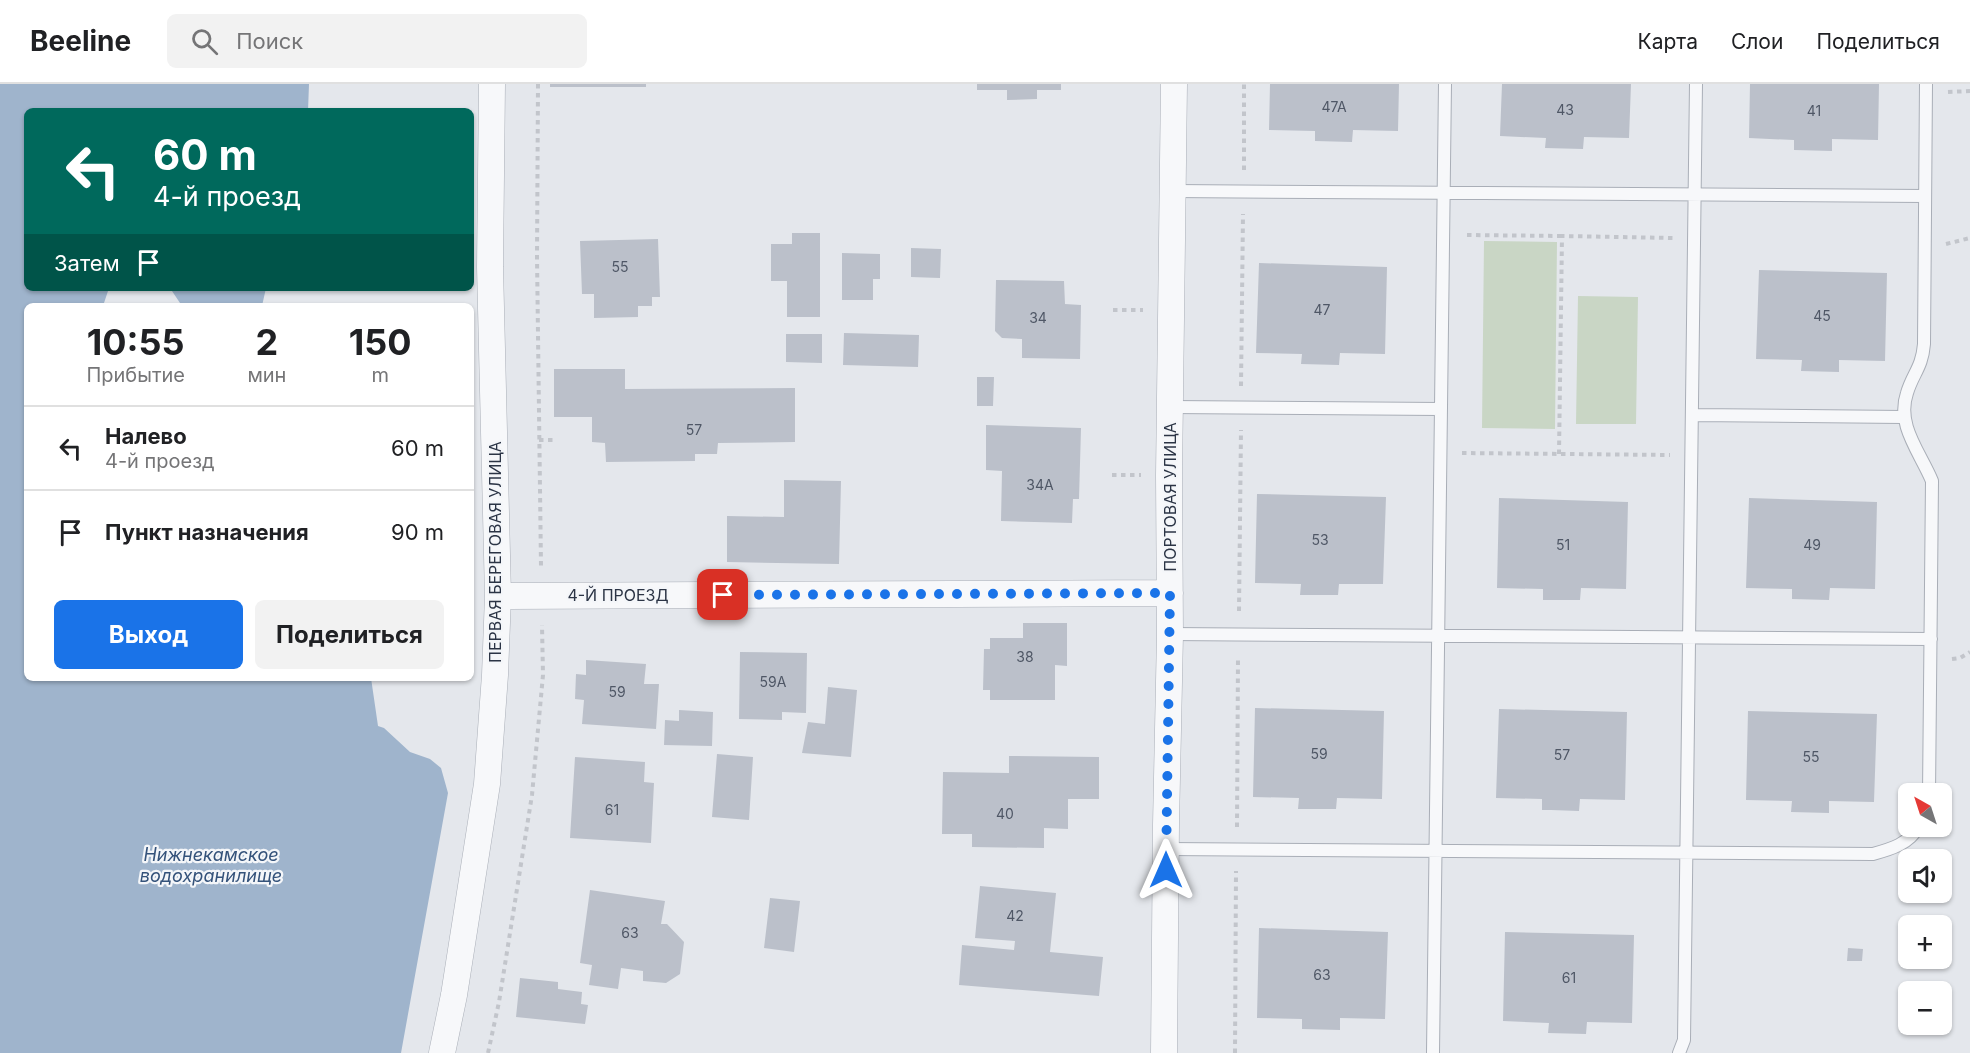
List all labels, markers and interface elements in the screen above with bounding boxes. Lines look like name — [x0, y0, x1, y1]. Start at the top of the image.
search box — [167, 14, 587, 68]
text: Beeline — [30, 24, 131, 58]
icon: search — [188, 25, 221, 58]
text: Поиск — [236, 28, 303, 54]
text: Карта — [1638, 29, 1698, 54]
text: Слои — [1731, 29, 1783, 54]
text: Поделиться — [1816, 29, 1940, 54]
house number: 47А — [1321, 98, 1347, 115]
house number: 43 — [1556, 101, 1574, 118]
house number: 41 — [1807, 102, 1821, 119]
text: 60 m — [153, 129, 257, 180]
icon: left — [54, 132, 132, 210]
text: 4-й проезд — [153, 180, 301, 213]
icon: arrive — [132, 246, 165, 279]
text: Затем — [54, 250, 120, 276]
house number: 55 — [611, 258, 629, 275]
house number: 47 — [1314, 301, 1331, 318]
house number: 45 — [1813, 307, 1831, 324]
house number: 34 — [1029, 309, 1047, 326]
text: 10:55 — [87, 320, 185, 364]
text: 2 — [256, 320, 278, 364]
text: 150 — [349, 320, 412, 364]
text: Прибытие — [86, 363, 185, 387]
text: мин — [247, 363, 286, 387]
text: m — [371, 363, 389, 387]
house number: 57 — [686, 421, 702, 438]
street label: ПОРТОВАЯ УЛИЦА — [1160, 422, 1180, 572]
text: Налево — [105, 423, 187, 449]
icon: left — [54, 432, 87, 465]
text: 60 m — [391, 435, 444, 461]
street label: ПЕРВАЯ БЕРЕГОВАЯ УЛИЦА — [485, 441, 505, 663]
text: 4-й проезд — [105, 449, 215, 473]
house number: 34А — [1026, 476, 1054, 493]
icon: arrive — [54, 516, 87, 549]
text: Пункт назначения — [105, 519, 309, 545]
text: 90 m — [391, 519, 444, 545]
house number: 53 — [1311, 531, 1329, 548]
house number: 51 — [1556, 536, 1570, 553]
house number: 49 — [1803, 536, 1821, 553]
pin — [697, 569, 748, 620]
icon: arrive — [706, 578, 739, 611]
street label: 4-Й ПРОЕЗД — [567, 585, 669, 605]
button: Выход — [54, 600, 243, 669]
button: Поделиться — [255, 600, 444, 669]
house number: 38 — [1016, 648, 1034, 665]
house number: 59А — [760, 673, 787, 690]
house number: 59 — [608, 683, 626, 700]
house number: 59 — [1310, 745, 1328, 762]
house number: 57 — [1554, 746, 1570, 763]
house number: 55 — [1802, 748, 1820, 765]
north arrow — [1898, 783, 1952, 837]
map controls — [1898, 783, 1952, 1035]
house number: 61 — [605, 801, 619, 818]
house number: 40 — [996, 805, 1014, 822]
position arrow — [1134, 838, 1198, 902]
water label: Нижнекамское водохранилище — [140, 844, 282, 886]
button: sound — [1898, 849, 1952, 903]
house number: 42 — [1006, 907, 1024, 924]
button: + — [1898, 915, 1952, 969]
house number: 63 — [621, 924, 639, 941]
house number: 63 — [1313, 966, 1331, 983]
house number: 61 — [1562, 969, 1576, 986]
button: − — [1898, 981, 1952, 1035]

